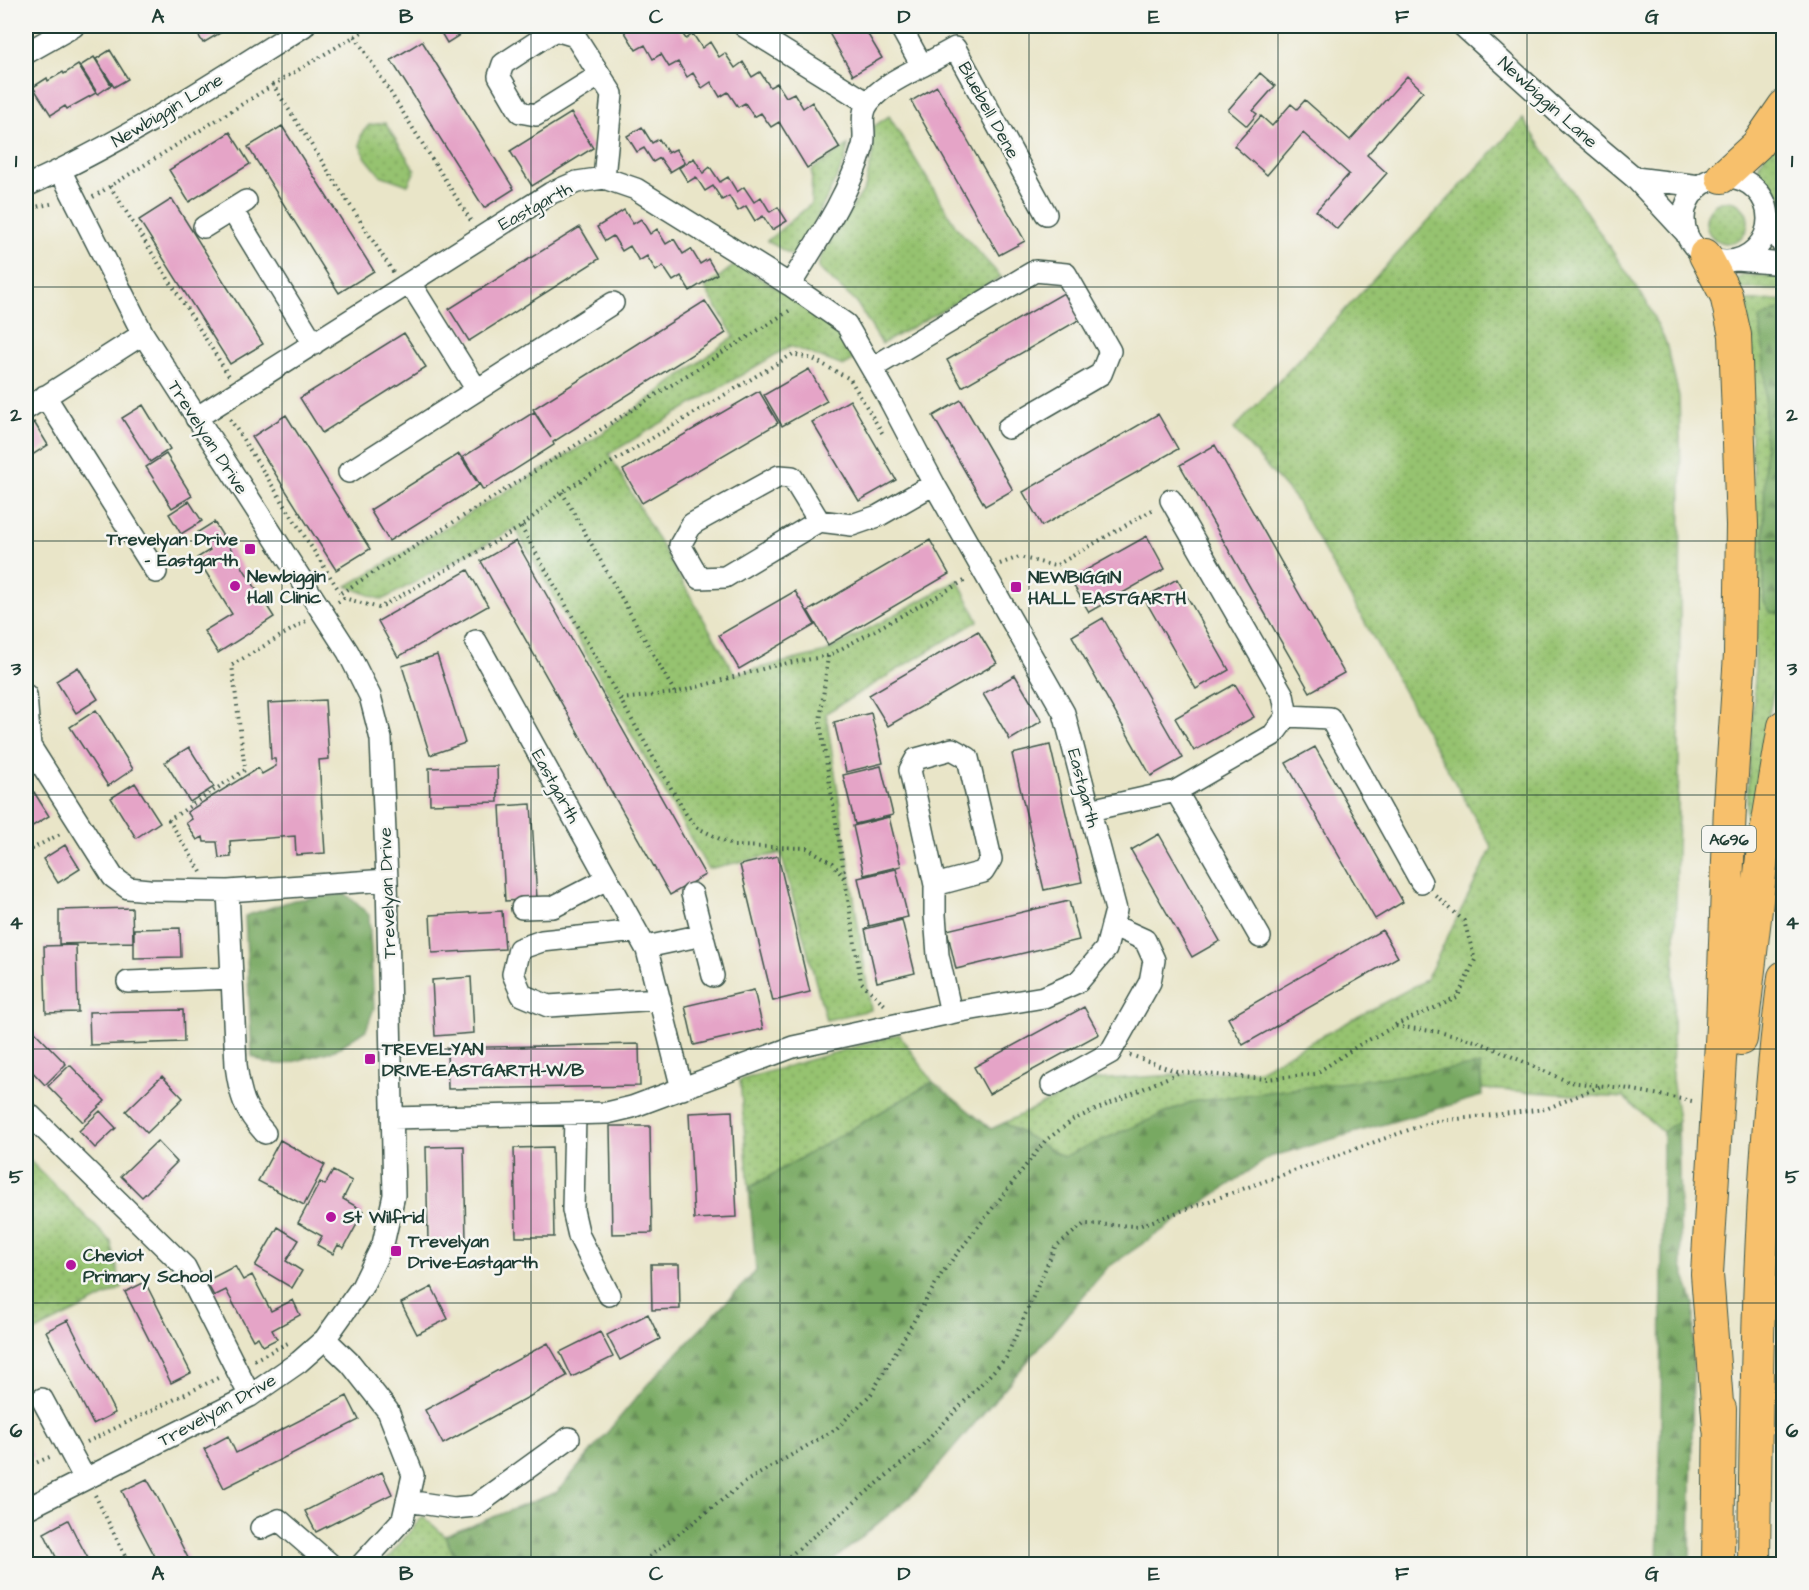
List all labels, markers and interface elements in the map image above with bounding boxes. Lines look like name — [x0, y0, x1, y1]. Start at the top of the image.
text: A — [152, 3, 165, 31]
text: B — [399, 3, 414, 31]
text: C — [649, 3, 664, 31]
text: D — [898, 3, 911, 31]
text: E — [1148, 3, 1160, 31]
text: F — [1395, 3, 1410, 31]
text: G — [1645, 3, 1659, 31]
street label: Newbiggin Lane — [1492, 51, 1603, 155]
street label: Bluebell Dene — [952, 57, 1026, 163]
street label: Newbiggin Lane — [107, 67, 229, 155]
text: 1 — [15, 147, 18, 175]
text: 1 — [1791, 147, 1794, 175]
street label: Eastgarth — [494, 176, 577, 238]
street label: Trevelyan Drive — [160, 375, 254, 500]
text: 2 — [9, 401, 22, 429]
text: 2 — [1785, 401, 1798, 429]
place label: Trevelyan Drive - Eastgarth — [106, 527, 239, 574]
marker: Trevelyan Drive - Eastgarth — [243, 542, 257, 556]
place label: Newbiggin Hall Clinic — [247, 564, 326, 610]
place label: NEWBIGGIN HALL EASTGARTH — [1028, 565, 1187, 611]
marker: Newbiggin Hall Clinic — [228, 579, 242, 593]
marker: NEWBIGGIN HALL EASTGARTH — [1009, 580, 1023, 594]
text: 3 — [10, 655, 22, 683]
text: 3 — [1786, 655, 1798, 683]
street label: Eastgarth — [524, 745, 586, 828]
street label: Eastgarth — [1060, 746, 1106, 831]
road number: A696 — [1702, 826, 1756, 852]
street label: Trevelyan Drive — [373, 827, 403, 959]
text: 4 — [9, 909, 23, 937]
text: 4 — [1785, 909, 1799, 937]
place label: TREVELYAN DRIVE-EASTGARTH-W/B — [381, 1037, 584, 1083]
marker: TREVELYAN DRIVE-EASTGARTH-W/B — [363, 1052, 377, 1066]
text: 5 — [9, 1163, 24, 1191]
text: 5 — [1785, 1163, 1800, 1191]
place label: St Wilfrid — [342, 1205, 425, 1230]
marker: St Wilfrid — [324, 1210, 338, 1224]
place label: Trevelyan Drive-Eastgarth — [407, 1229, 539, 1276]
place label: Cheviot Primary School — [83, 1243, 212, 1290]
marker: Trevelyan Drive-Eastgarth — [389, 1244, 403, 1258]
marker: Cheviot Primary School — [64, 1258, 78, 1272]
street label: Trevelyan Drive — [154, 1368, 281, 1454]
text: 6 — [10, 1417, 23, 1445]
text: 6 — [1786, 1417, 1799, 1445]
text: A — [152, 1560, 165, 1588]
text: B — [399, 1560, 414, 1588]
text: C — [649, 1560, 664, 1588]
text: D — [898, 1560, 911, 1588]
text: E — [1148, 1560, 1160, 1588]
text: F — [1395, 1560, 1410, 1588]
text: G — [1645, 1560, 1659, 1588]

